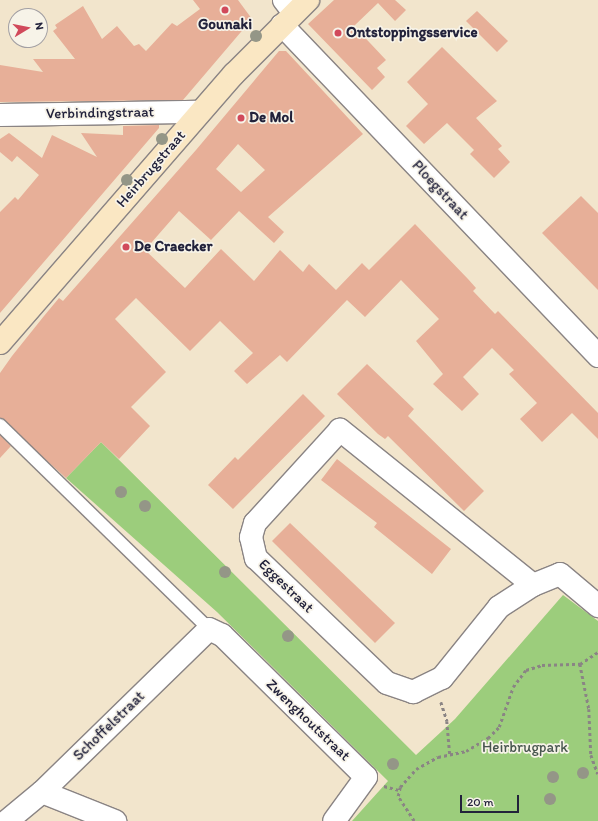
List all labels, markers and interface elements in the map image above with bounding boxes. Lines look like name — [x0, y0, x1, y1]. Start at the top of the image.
marker: Gounaki — [220, 5, 230, 15]
north arrow — [8, 8, 48, 48]
place label: Gounaki — [198, 16, 252, 34]
text: N — [32, 21, 46, 31]
place label: Ontstoppingsservice — [346, 24, 478, 42]
marker: Ontstoppingsservice — [333, 28, 343, 38]
street label: Verbindingstraat — [46, 103, 154, 123]
place label: De Mol — [249, 109, 293, 127]
marker: De Mol — [236, 113, 246, 123]
street label: Heirbrugstraat — [113, 127, 189, 211]
street label: Ploegstraat — [408, 157, 472, 223]
place label: De Craecker — [134, 238, 213, 256]
marker: De Craecker — [121, 242, 131, 252]
street label: Eggestraat — [255, 555, 317, 617]
street label: Zwenghoutstraat — [262, 675, 354, 765]
street label: Schoffelstraat — [69, 687, 149, 765]
park label: Heirbrugpark — [482, 739, 568, 757]
scale bar — [462, 787, 521, 813]
text: 20 m — [467, 795, 494, 809]

